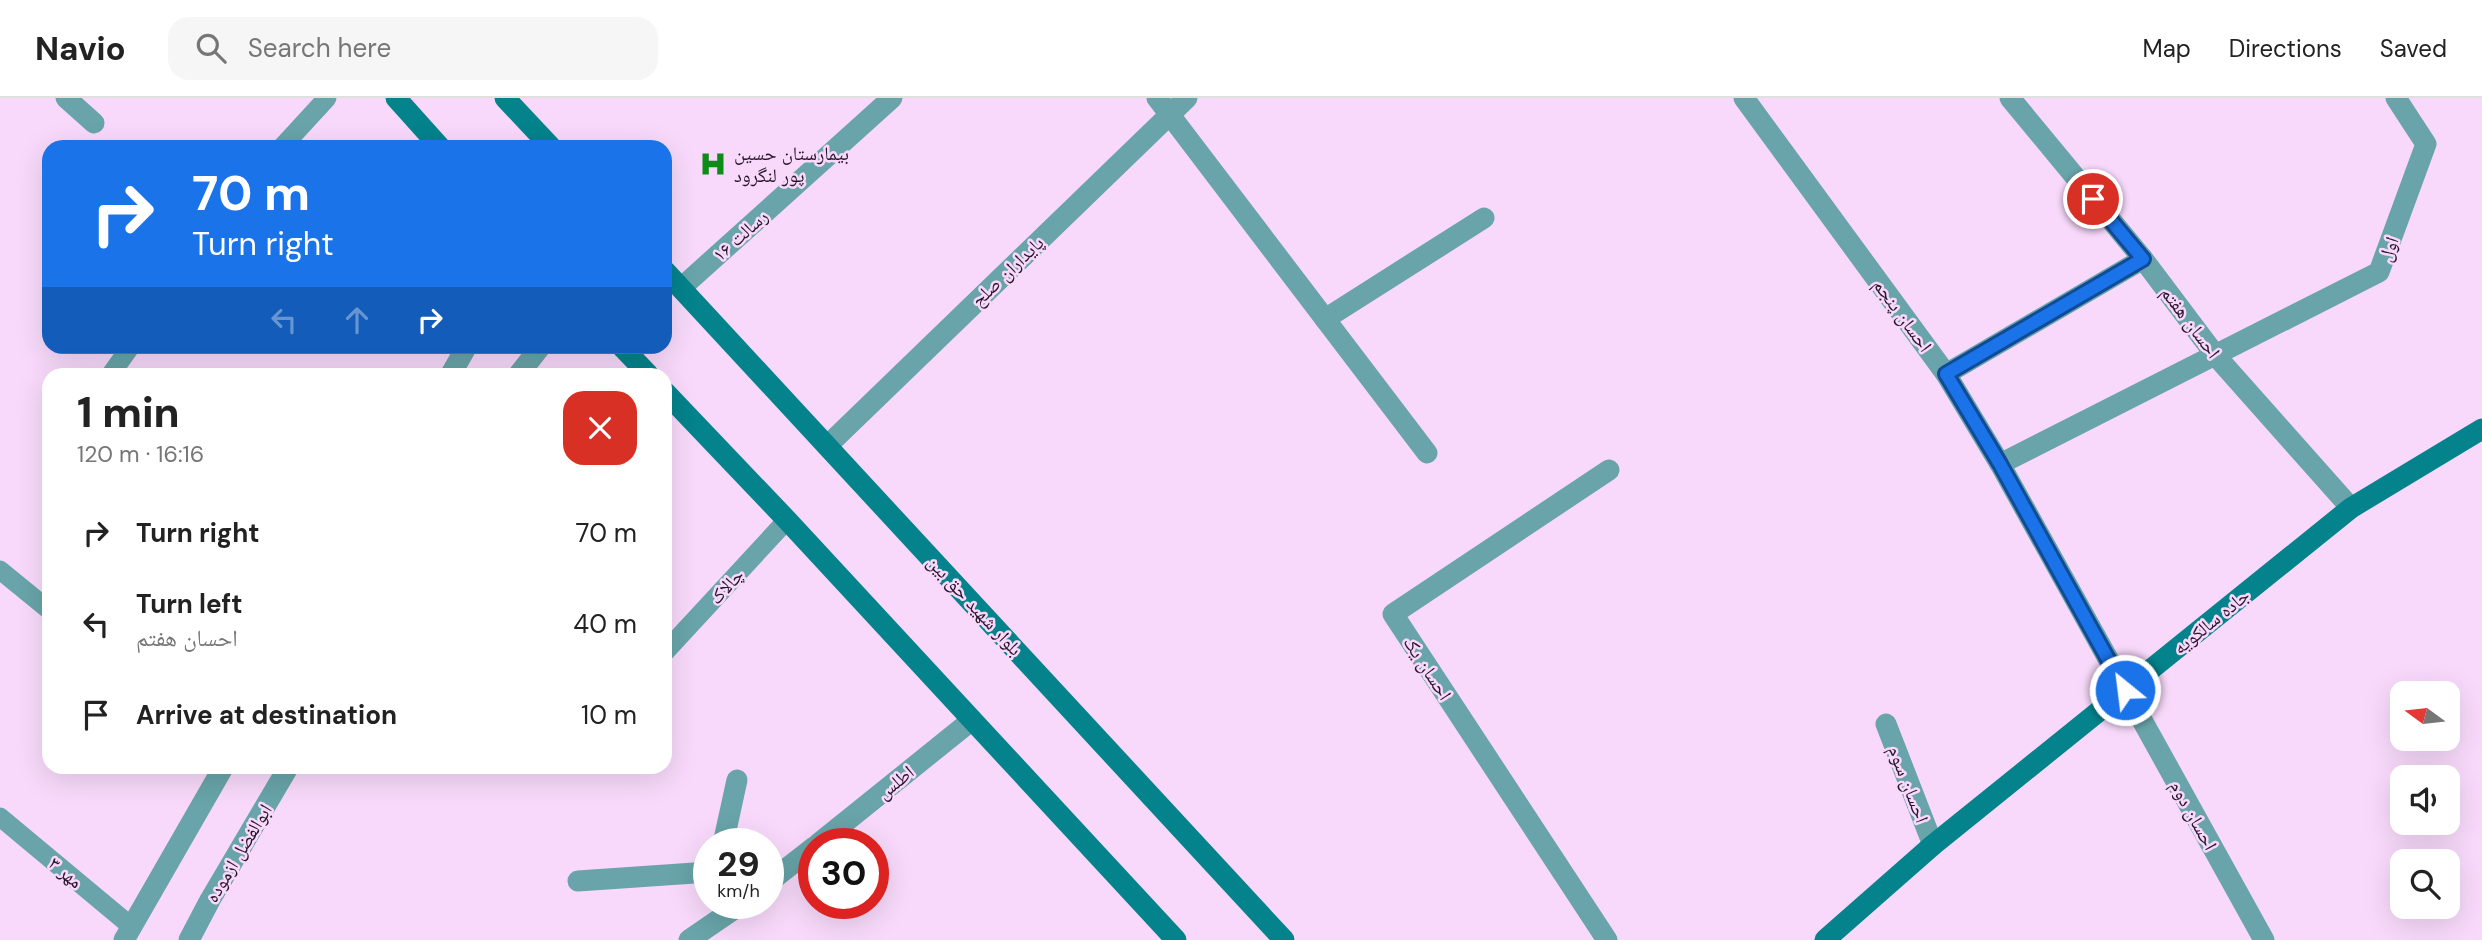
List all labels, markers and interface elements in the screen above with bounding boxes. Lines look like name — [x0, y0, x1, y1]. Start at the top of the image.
search box — [168, 17, 658, 80]
text: Navio — [35, 27, 126, 70]
icon: search — [192, 29, 230, 67]
text: Search here — [248, 31, 391, 65]
text: Map — [2143, 33, 2191, 64]
text: Directions — [2229, 33, 2342, 64]
text: Saved — [2380, 33, 2447, 64]
place label: بیمارستان حسین پور لنگرود — [734, 141, 849, 188]
hospital icon: بیمارستان حسین پور لنگرود — [698, 149, 728, 179]
text: 70 m — [192, 161, 310, 225]
icon: right — [77, 168, 168, 259]
pin — [2063, 169, 2123, 229]
icon: arrive — [2074, 180, 2112, 218]
street label: رسالت ۱۶ — [707, 204, 773, 267]
text: Turn right — [192, 223, 334, 265]
street label: پایداران صلح — [966, 231, 1049, 312]
street label: اول — [2372, 233, 2404, 265]
street label: احسان پنجم — [1868, 274, 1938, 357]
street label: احسان هفتم — [2155, 281, 2226, 363]
icon: left — [265, 301, 303, 339]
icon: ahead — [338, 301, 376, 339]
icon: right — [411, 301, 449, 339]
text: 1 min — [77, 385, 180, 440]
button: close — [563, 391, 637, 465]
text: 120 m · 16:16 — [77, 439, 204, 469]
icon: right — [77, 514, 115, 552]
text: Turn right — [136, 516, 260, 550]
text: 70 m — [576, 516, 637, 550]
street label: بلوار شهید حق بین — [922, 550, 1028, 661]
street label: چالاک — [703, 563, 749, 610]
street label: جاده سالکویه — [2168, 583, 2255, 660]
text: Turn left — [136, 587, 243, 621]
icon: left — [77, 605, 115, 643]
text: 40 m — [573, 607, 637, 641]
text: احسان هفتم — [136, 623, 238, 653]
street label: احسان یک — [1398, 631, 1458, 705]
position arrow — [2088, 653, 2162, 727]
north arrow — [2390, 681, 2460, 751]
map controls — [2390, 681, 2460, 919]
icon: arrive — [77, 696, 115, 734]
text: Arrive at destination — [136, 698, 397, 732]
text: 10 m — [581, 698, 637, 732]
street label: احسان سوم — [1881, 742, 1935, 827]
street label: اطلس — [871, 760, 919, 805]
button: sound — [2390, 765, 2460, 835]
street label: احسان دوم — [2163, 776, 2223, 855]
street label: ابوالفضل ازموده — [199, 799, 278, 907]
speed limit sign: 30 — [798, 828, 889, 919]
text: 29 — [717, 841, 760, 887]
button: search — [2390, 849, 2460, 919]
street label: مهر ۳ — [43, 851, 88, 894]
text: km/h — [717, 879, 760, 903]

